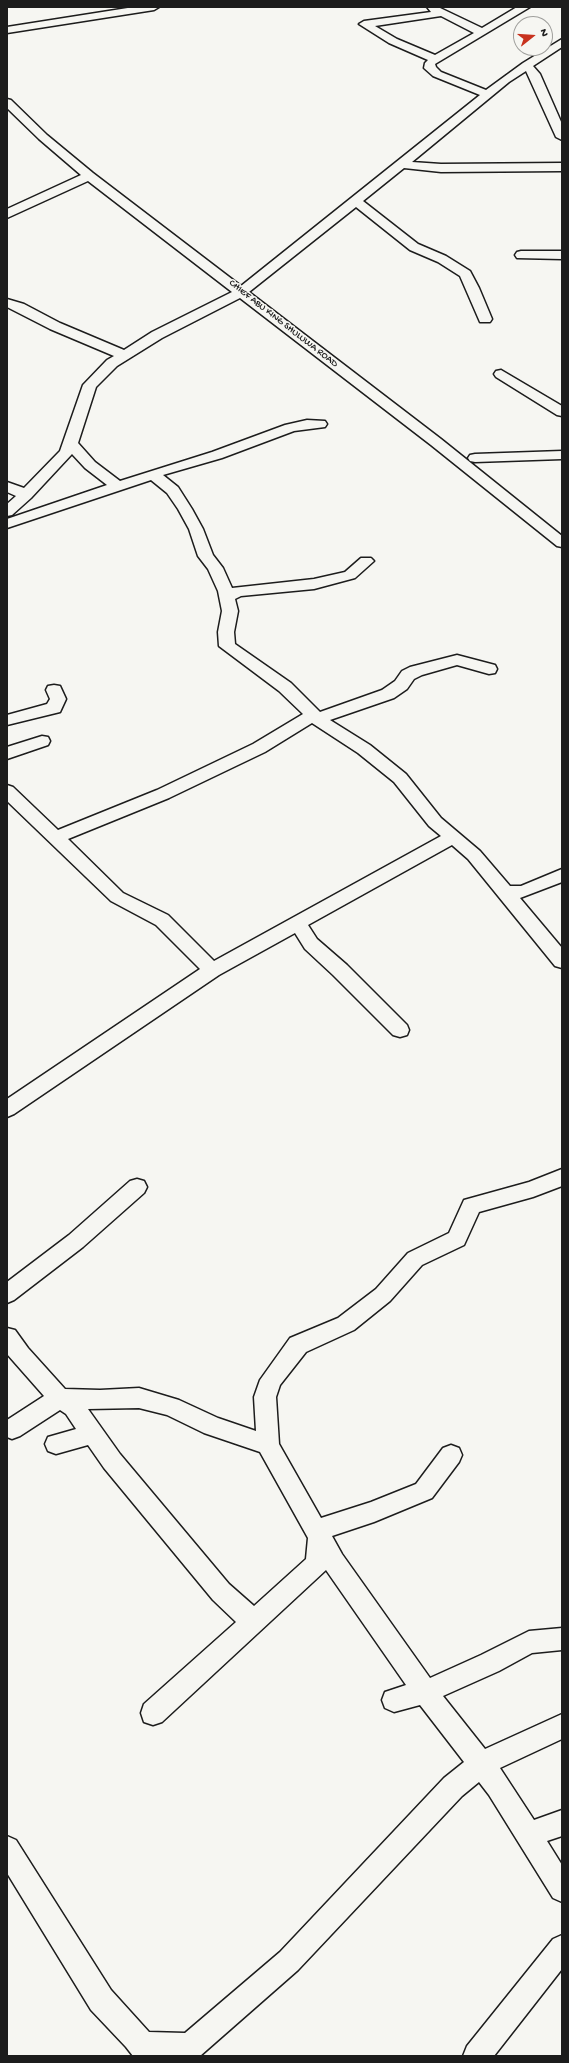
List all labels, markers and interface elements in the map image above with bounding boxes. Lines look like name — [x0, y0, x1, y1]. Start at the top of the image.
north arrow — [513, 16, 553, 56]
text: N — [537, 28, 550, 38]
street label: CHIEF ABU KING SHULUWA ROAD — [226, 278, 340, 370]

